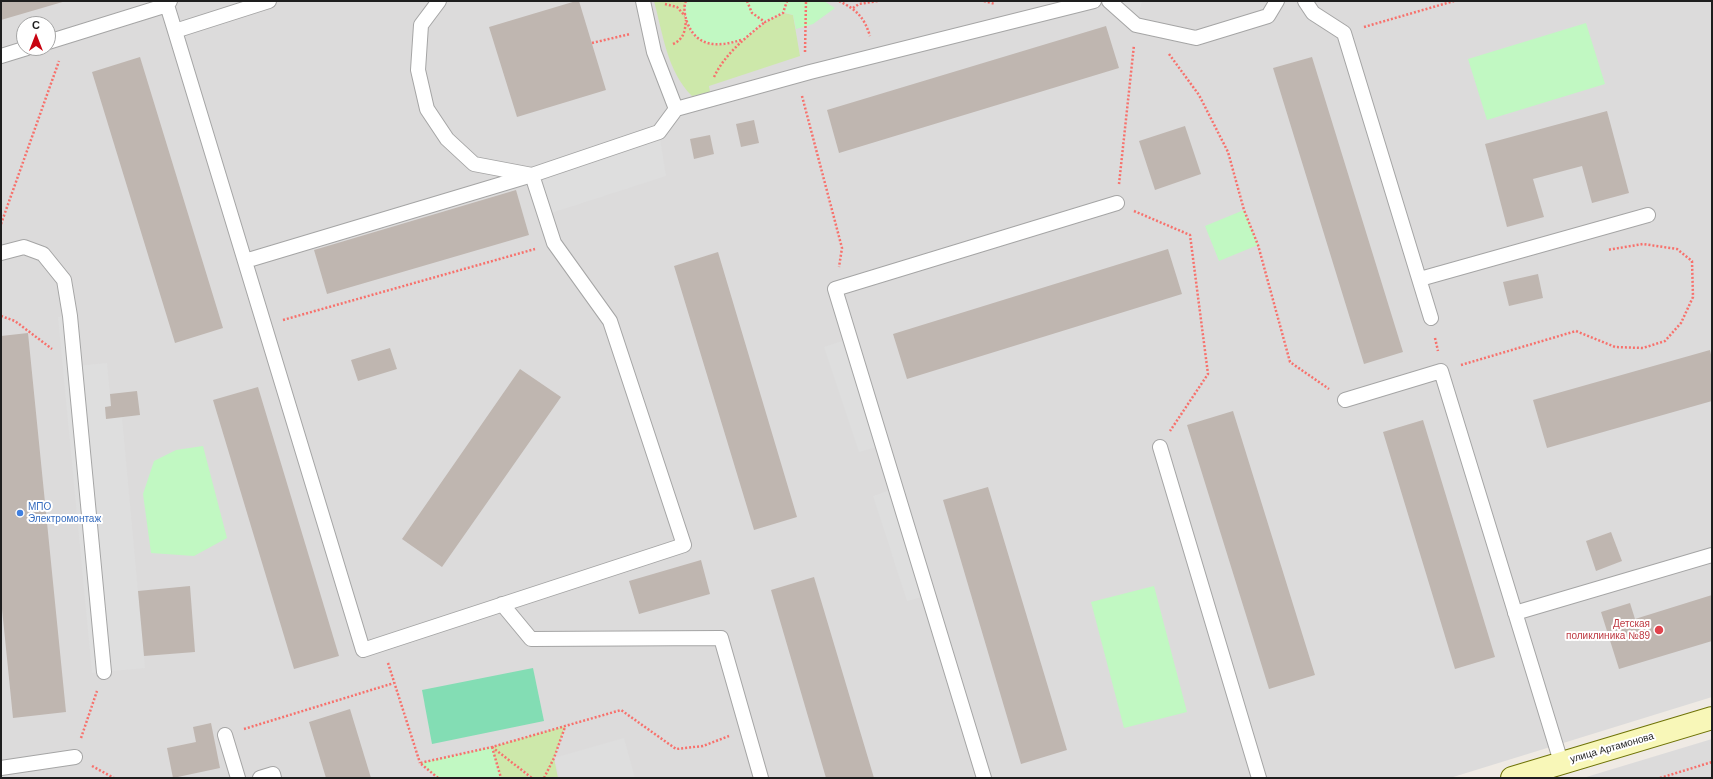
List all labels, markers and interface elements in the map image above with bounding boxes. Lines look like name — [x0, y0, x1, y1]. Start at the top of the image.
north arrow — [16, 16, 56, 56]
text: С — [32, 19, 40, 31]
place label: МПО Электромонтаж — [28, 501, 101, 524]
marker: МПО Электромонтаж — [15, 508, 25, 518]
place label: Детская поликлиника №89 — [1566, 618, 1650, 642]
marker: Детская поликлиника №89 — [1653, 624, 1665, 636]
street label: улица Артамонова — [1569, 730, 1655, 766]

